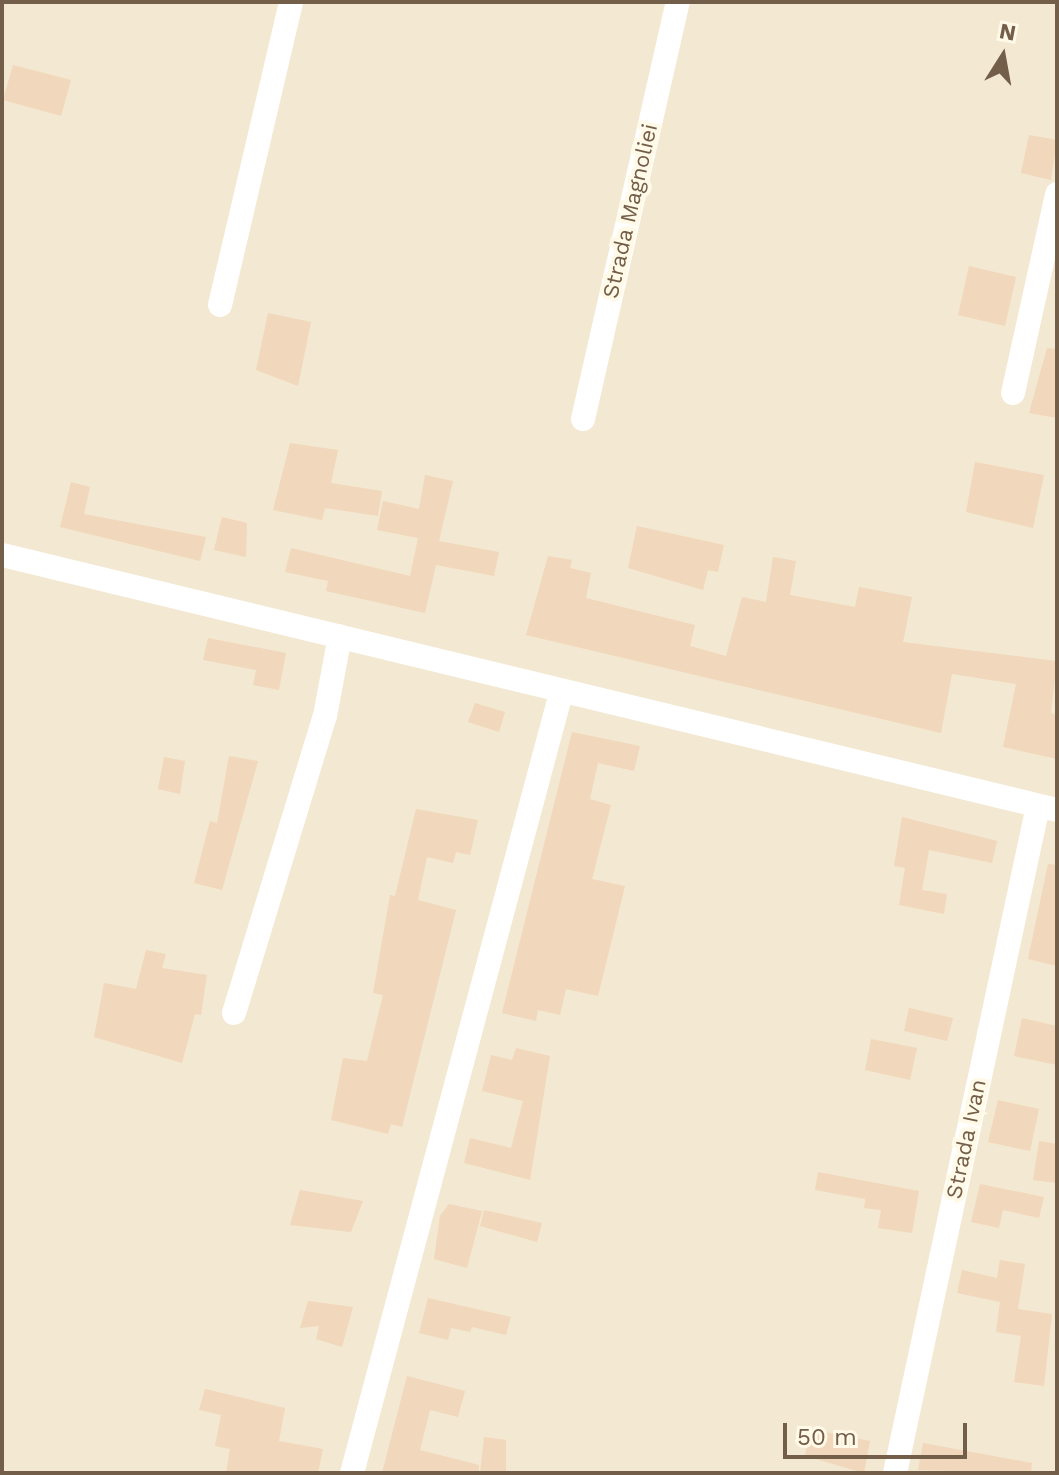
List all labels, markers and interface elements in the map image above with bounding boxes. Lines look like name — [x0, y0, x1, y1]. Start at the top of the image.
north arrow — [963, 16, 1043, 96]
text: N — [997, 18, 1018, 46]
street label: Strada Magnoliei — [597, 121, 663, 301]
street label: Strada Ivan — [940, 1077, 992, 1201]
scale bar — [787, 1407, 971, 1457]
text: 50 m — [797, 1423, 857, 1451]

